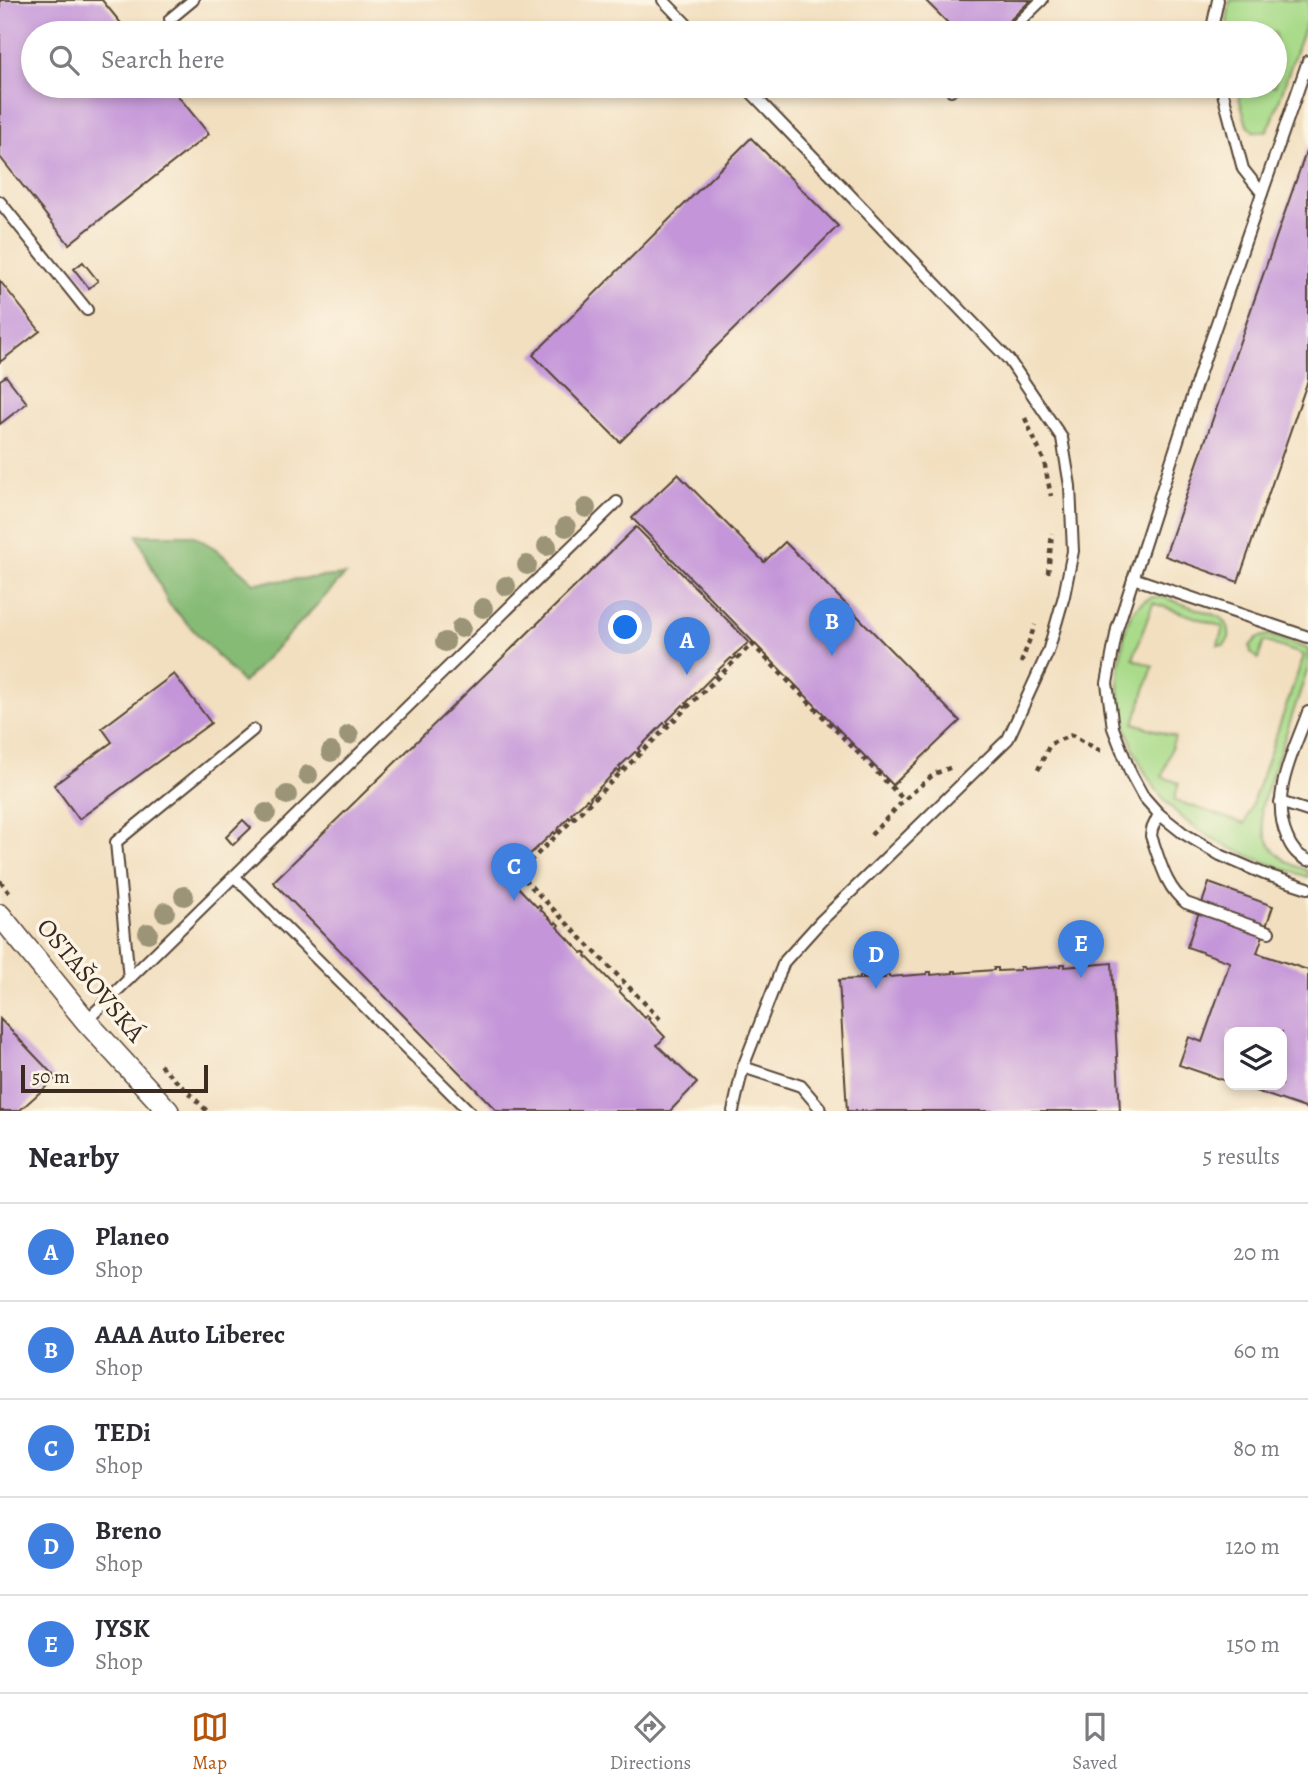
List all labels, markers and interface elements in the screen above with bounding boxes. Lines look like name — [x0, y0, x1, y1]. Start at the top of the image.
search box — [21, 21, 1287, 98]
icon: search — [45, 41, 83, 79]
text: Search here — [101, 42, 225, 77]
pin: B — [809, 598, 855, 656]
your location — [608, 610, 642, 644]
pin: A — [664, 617, 710, 675]
pin: C — [491, 843, 537, 901]
street label: OSTAŠOVSKÁ — [29, 911, 154, 1050]
pin: E — [1058, 920, 1104, 978]
pin: D — [853, 931, 899, 989]
map controls — [1224, 1027, 1287, 1090]
button: layers — [1224, 1027, 1287, 1090]
scale bar — [21, 1062, 208, 1094]
text: 50 m — [32, 1064, 70, 1090]
text: Nearby — [28, 1137, 119, 1177]
text: 5 results — [1203, 1141, 1280, 1172]
text: Planeo — [95, 1219, 169, 1254]
text: A — [44, 1237, 58, 1268]
text: 20 m — [1233, 1237, 1280, 1268]
text: Shop — [95, 1254, 143, 1285]
text: AAA Auto Liberec — [95, 1317, 285, 1352]
text: B — [44, 1335, 58, 1366]
text: 60 m — [1233, 1335, 1280, 1366]
text: Shop — [95, 1352, 143, 1383]
text: TEDi — [95, 1415, 151, 1450]
text: C — [44, 1433, 58, 1464]
text: 80 m — [1233, 1433, 1280, 1464]
text: Shop — [95, 1450, 143, 1481]
text: Breno — [95, 1513, 162, 1548]
text: D — [43, 1531, 59, 1562]
text: 120 m — [1225, 1531, 1280, 1562]
text: Shop — [95, 1548, 143, 1579]
text: JYSK — [95, 1611, 150, 1646]
text: E — [44, 1629, 58, 1660]
text: 150 m — [1226, 1629, 1280, 1660]
text: Shop — [95, 1646, 143, 1677]
tab: Map — [191, 1708, 229, 1776]
tab: Directions — [610, 1708, 691, 1776]
tab: Saved — [1072, 1708, 1117, 1776]

